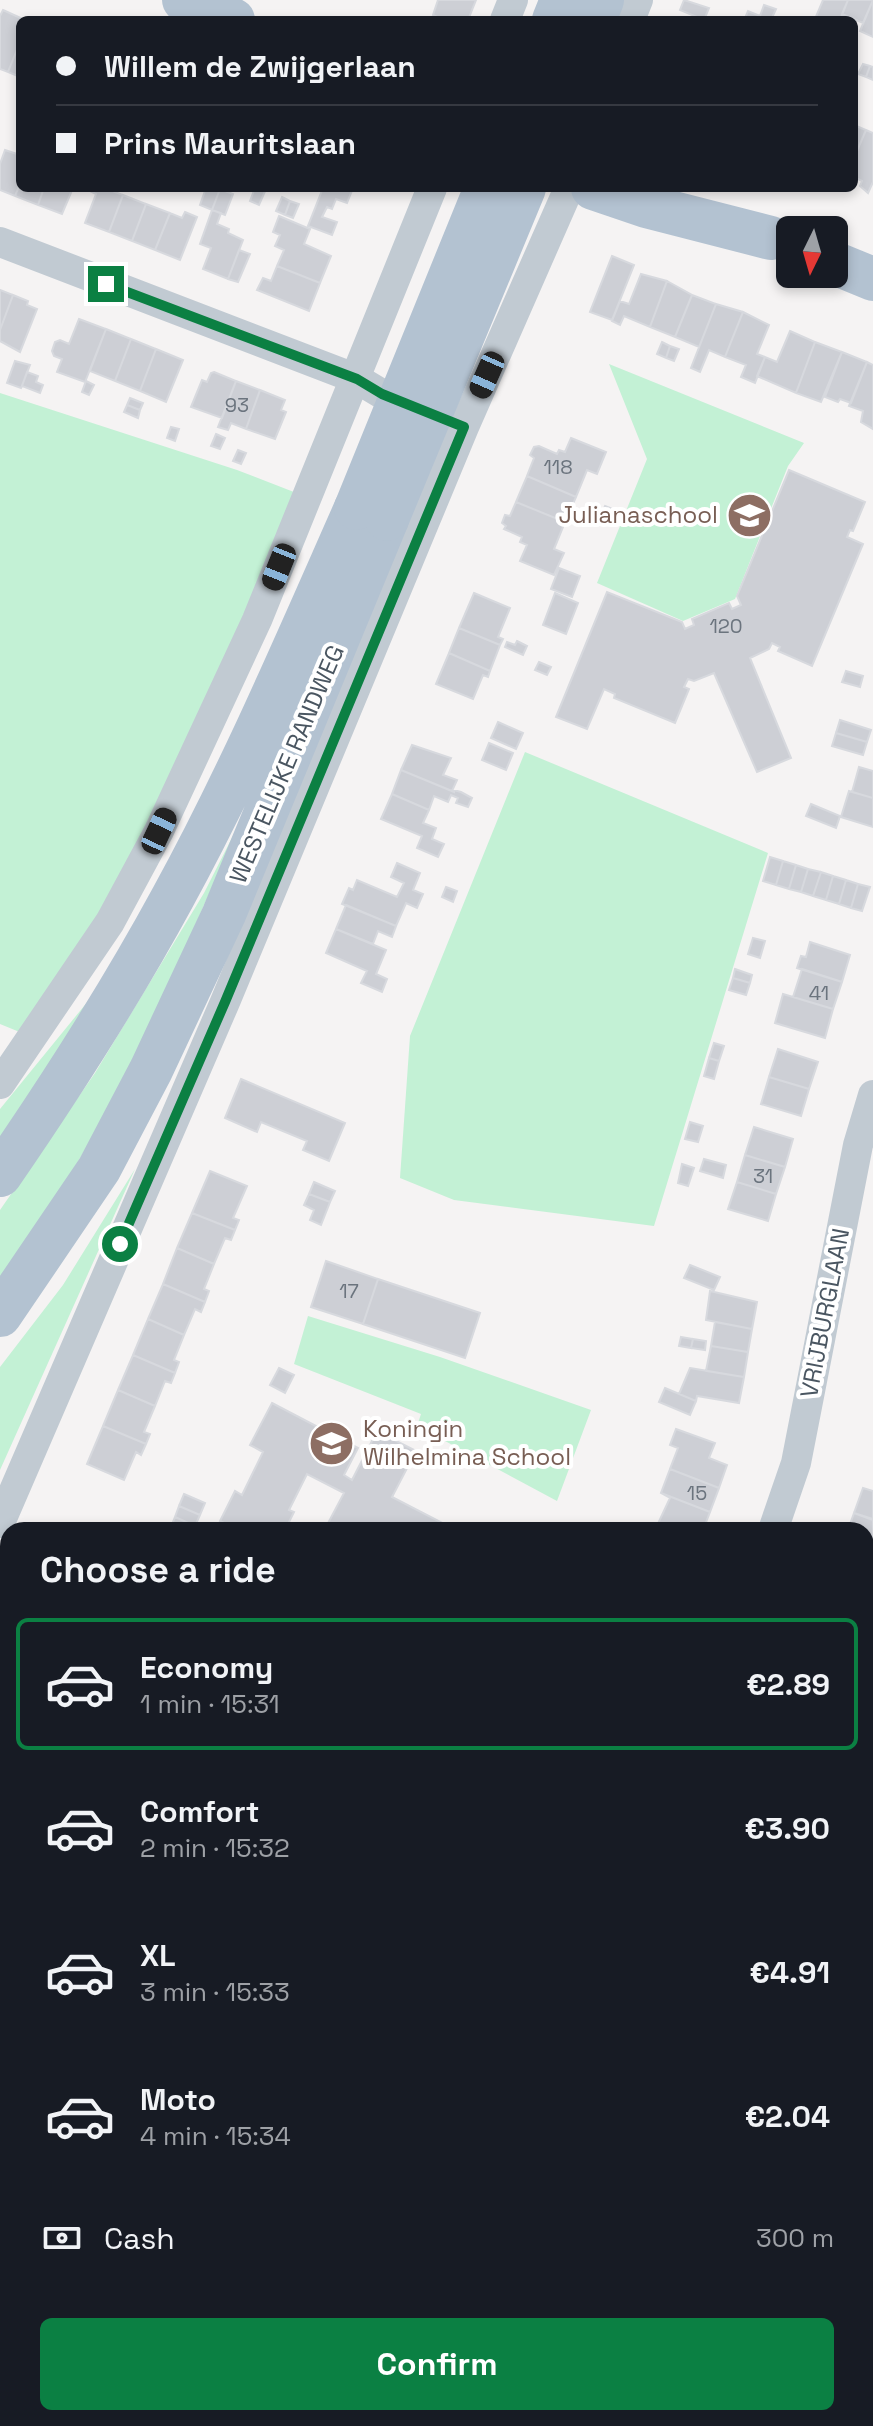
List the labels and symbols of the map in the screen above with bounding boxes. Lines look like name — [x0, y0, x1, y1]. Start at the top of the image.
north arrow — [776, 216, 848, 288]
route end — [88, 266, 124, 302]
car — [466, 348, 508, 402]
house number: 93 — [225, 392, 249, 418]
house number: 118 — [543, 454, 573, 480]
school or university icon: Julianaschool — [725, 491, 773, 539]
place label: Julianaschool — [558, 499, 718, 530]
car — [259, 540, 299, 594]
house number: 120 — [709, 613, 743, 639]
street label: WESTELIJKE RANDWEG — [222, 640, 351, 888]
car — [138, 804, 180, 858]
house number: 41 — [809, 980, 829, 1006]
house number: 31 — [753, 1163, 773, 1189]
street label: VRIJBURGLAAN — [793, 1225, 856, 1400]
route start — [102, 1226, 138, 1262]
house number: 17 — [339, 1278, 359, 1304]
place label: Koningin Wilhelmina School — [363, 1413, 571, 1472]
school or university icon: Koningin Wilhelmina School — [308, 1419, 356, 1467]
house number: 15 — [687, 1480, 707, 1506]

